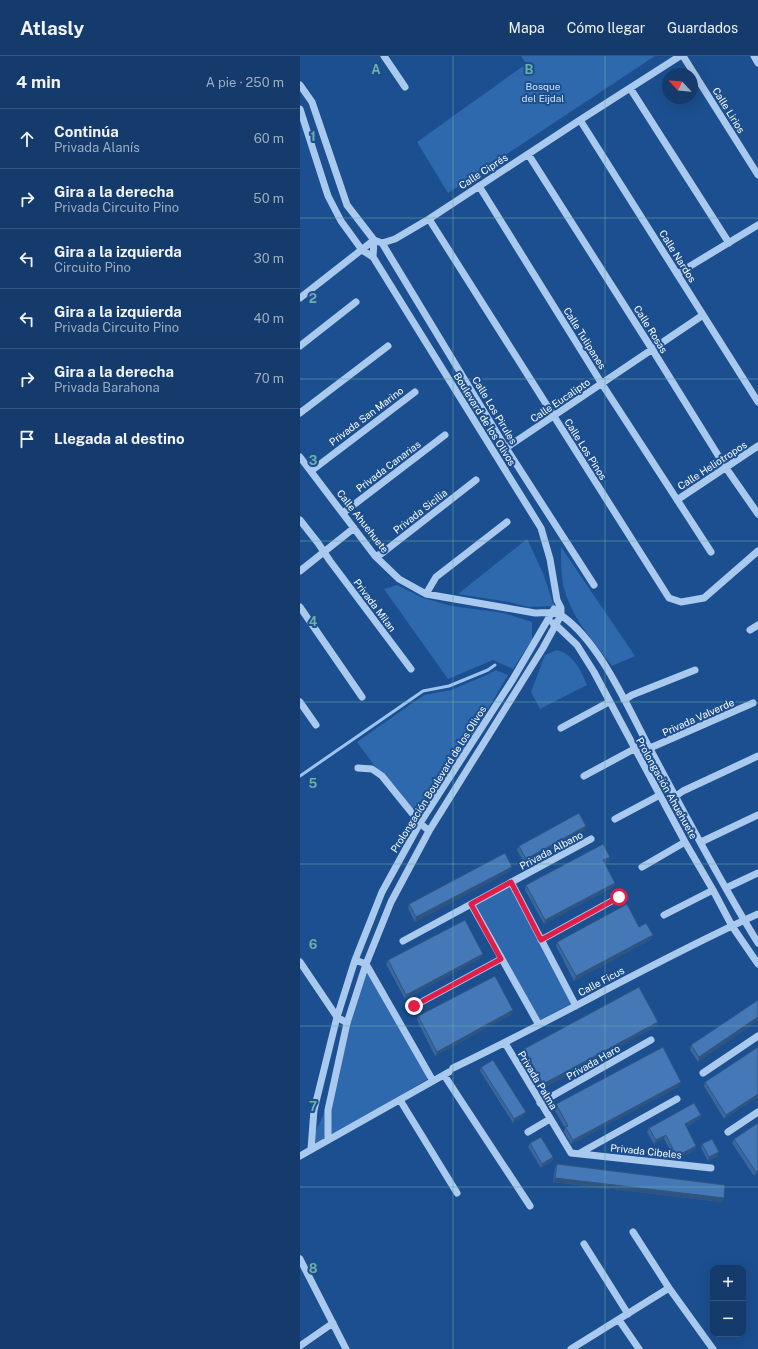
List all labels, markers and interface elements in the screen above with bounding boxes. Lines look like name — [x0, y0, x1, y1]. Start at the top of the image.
text: Atlasly — [20, 17, 84, 39]
text: Mapa — [509, 20, 545, 36]
text: Cómo llegar — [567, 20, 645, 36]
text: Guardados — [667, 20, 738, 36]
text: A — [371, 62, 381, 77]
text: B — [525, 62, 534, 77]
north arrow — [662, 68, 698, 104]
text: 4 min — [16, 72, 61, 92]
text: A pie · 250 m — [206, 75, 284, 90]
park label: Bosque del Eijdal — [522, 80, 564, 104]
street label: Calle Lirios — [710, 85, 748, 135]
text: Continúa — [54, 123, 119, 140]
icon: ahead — [16, 128, 38, 150]
text: 1 — [310, 129, 316, 144]
text: 60 m — [254, 131, 284, 146]
text: Privada Alanís — [54, 140, 140, 155]
street label: Calle Ciprés — [456, 151, 510, 191]
text: Gira a la derecha — [54, 183, 174, 200]
icon: right — [16, 188, 38, 210]
text: 50 m — [253, 191, 284, 206]
text: Privada Circuito Pino — [54, 200, 179, 215]
street label: Calle Nardos — [657, 228, 699, 284]
text: Gira a la izquierda — [54, 243, 182, 260]
icon: left — [16, 248, 38, 270]
text: 30 m — [254, 251, 284, 266]
text: Circuito Pino — [54, 260, 131, 275]
text: 2 — [309, 291, 317, 306]
text: Gira a la izquierda — [54, 303, 182, 320]
street label: Calle Rosas — [632, 303, 670, 355]
street label: Calle Tulipanes — [561, 305, 609, 371]
icon: left — [16, 308, 38, 330]
text: 40 m — [253, 311, 284, 326]
text: Privada Circuito Pino — [54, 320, 179, 335]
text: Gira a la derecha — [54, 363, 174, 380]
icon: right — [16, 368, 38, 390]
street label: Boulevard de los Olivos — [451, 370, 519, 468]
text: 70 m — [254, 371, 284, 386]
street label: Calle Los Pirules — [470, 374, 520, 446]
street label: Calle Eucalipto — [528, 375, 592, 424]
text: Privada Barahona — [54, 380, 160, 395]
street label: Privada San Marino — [327, 384, 406, 448]
street label: Calle Los Pinos — [562, 416, 610, 482]
icon: arrive — [16, 428, 38, 450]
text: Llegada al destino — [54, 430, 185, 447]
street label: Privada Canarias — [353, 438, 423, 494]
street label: Calle Heliotropos — [675, 438, 749, 492]
text: 3 — [309, 453, 318, 468]
street label: Privada Sicilia — [391, 486, 449, 536]
street label: Calle Ahuehuete — [335, 487, 392, 555]
street label: Privada Milan — [351, 576, 399, 634]
text: 4 — [309, 614, 318, 629]
street label: Privada Valverde — [660, 696, 736, 738]
street label: Prolongación Boulevard de los Olivos — [388, 703, 488, 855]
street label: Prolongación Ahuehuete — [634, 735, 700, 841]
text: 5 — [309, 776, 318, 791]
street label: Privada Albano — [517, 828, 585, 872]
route start — [610, 888, 628, 906]
text: 6 — [309, 937, 318, 952]
street label: Calle Ficus — [576, 964, 626, 998]
route end — [405, 997, 423, 1015]
street label: Privada Haro — [564, 1042, 622, 1082]
street label: Privada Palma — [516, 1049, 560, 1111]
text: 7 — [309, 1099, 317, 1114]
street label: Privada Cibeles — [610, 1141, 682, 1161]
text: 8 — [309, 1261, 318, 1276]
map controls — [710, 1265, 746, 1337]
button: + — [710, 1265, 746, 1301]
button: − — [710, 1301, 746, 1337]

